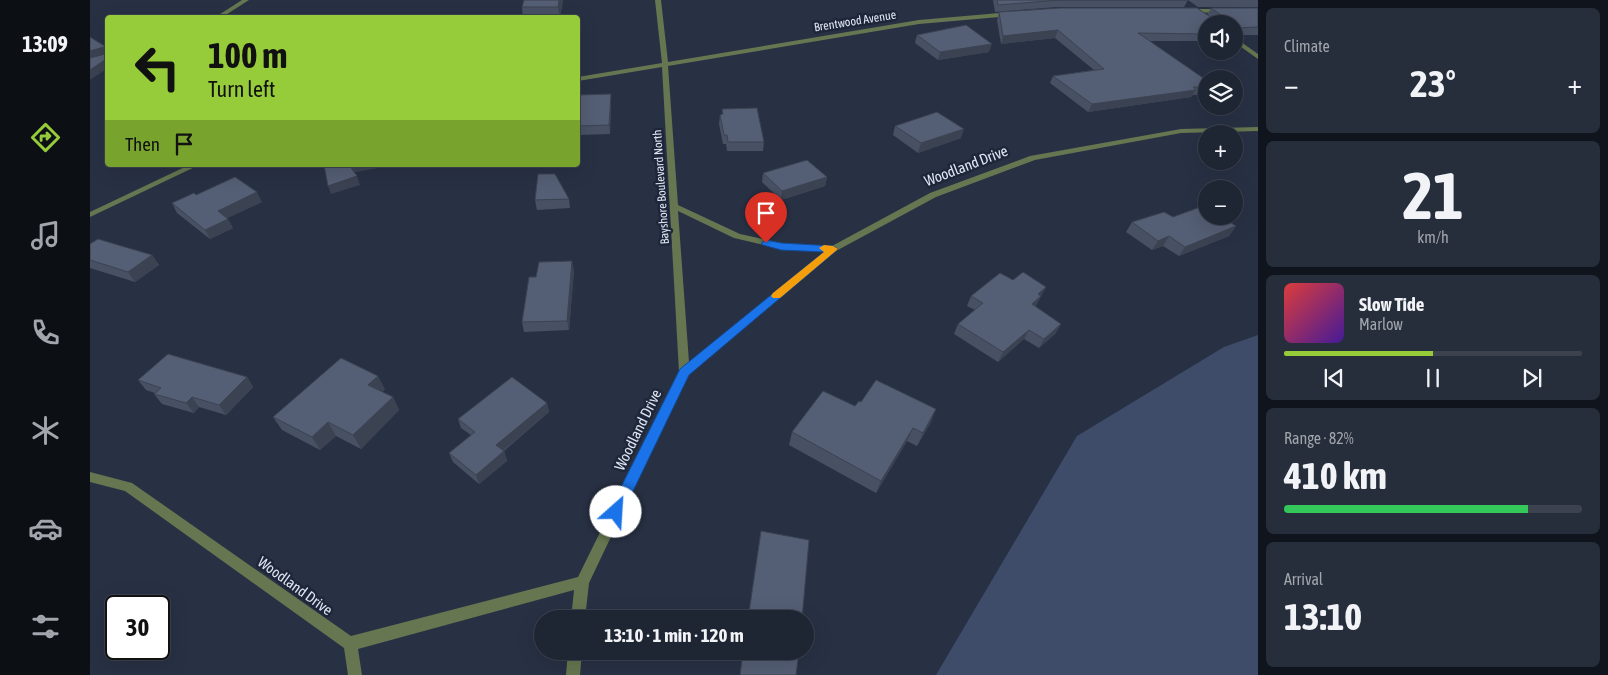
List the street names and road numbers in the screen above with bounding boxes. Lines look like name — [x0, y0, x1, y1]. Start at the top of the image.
street label: Brentwood Avenue — [813, 8, 897, 34]
street label: Bayshore Boulevard North — [650, 129, 672, 245]
street label: Woodland Drive — [922, 142, 1010, 189]
street label: Woodland Drive — [611, 386, 665, 473]
street label: Woodland Drive — [255, 553, 336, 618]

